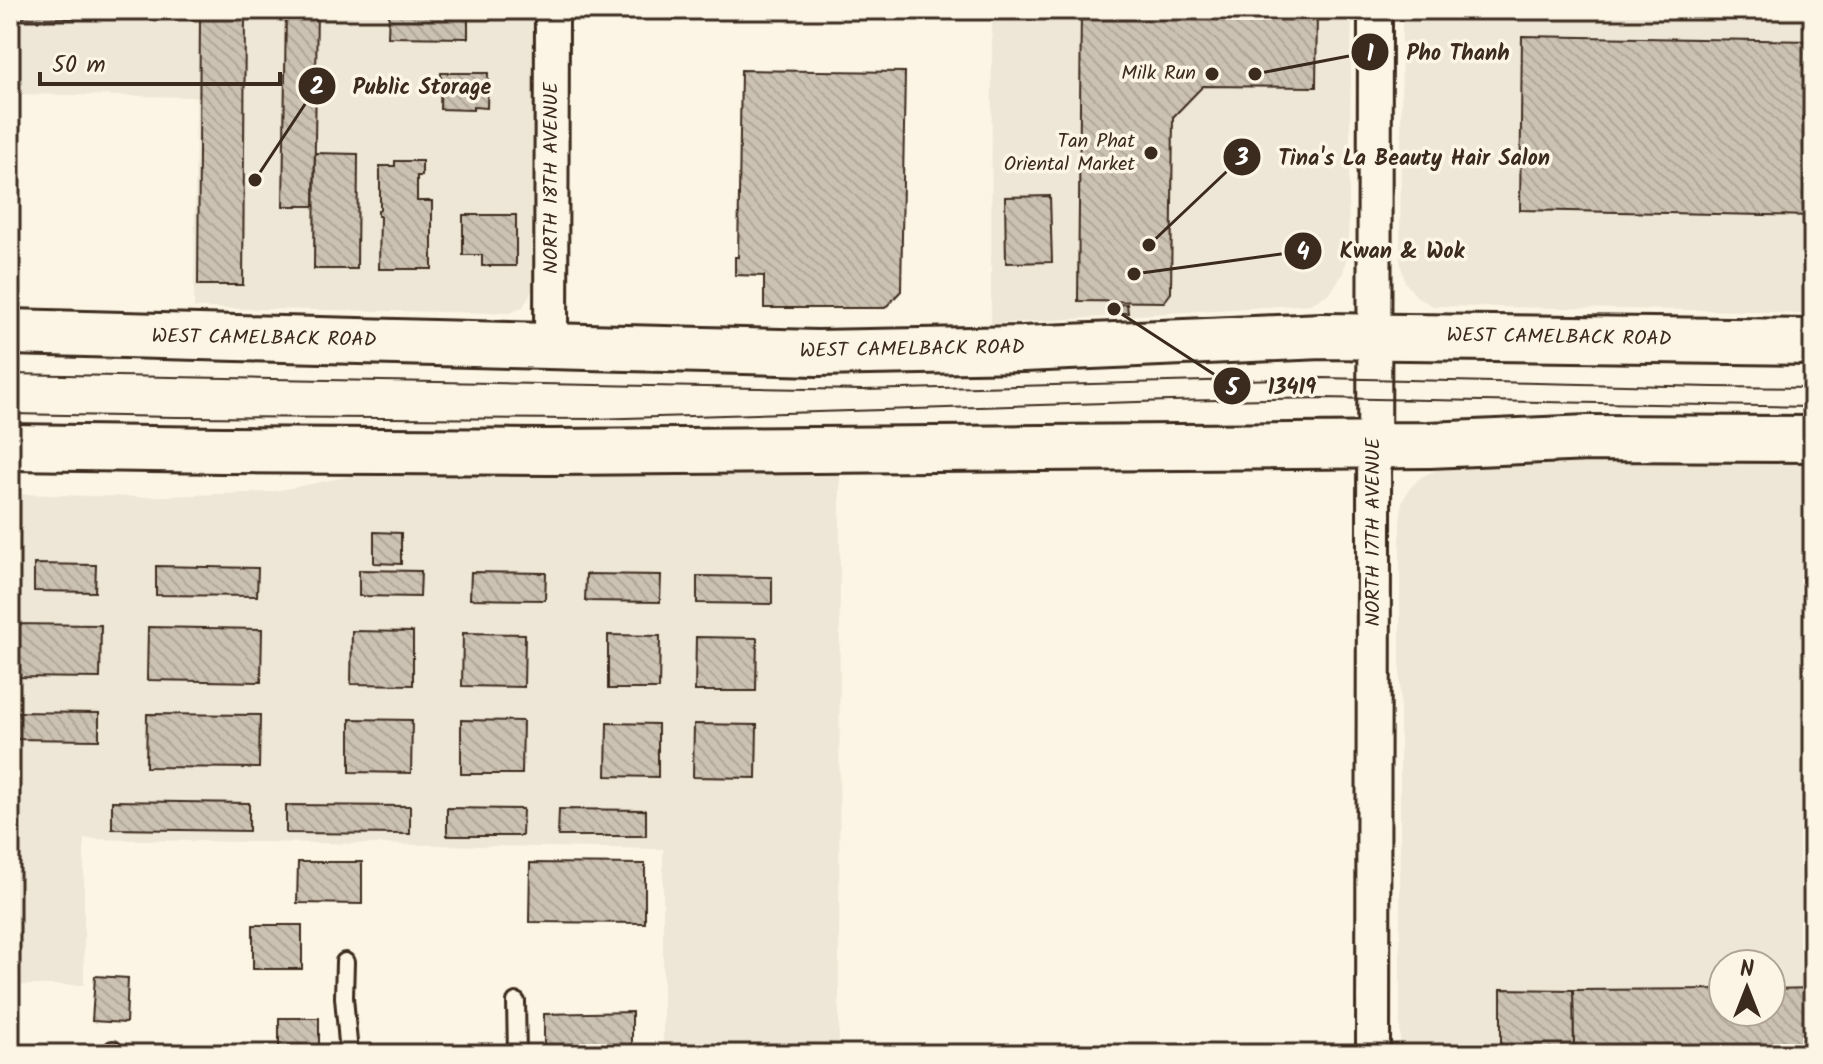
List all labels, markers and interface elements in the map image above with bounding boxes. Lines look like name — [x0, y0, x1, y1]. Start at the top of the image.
callout: Pho Thanh — [1350, 29, 1525, 75]
text: 1 — [1366, 35, 1374, 74]
scale bar — [40, 36, 280, 86]
text: Pho Thanh — [1406, 37, 1510, 72]
text: 50 m — [52, 46, 106, 85]
place label: Milk Run — [1121, 58, 1196, 90]
callout: Public Storage — [297, 63, 508, 109]
marker: Milk Run — [1203, 65, 1221, 83]
text: 2 — [310, 68, 324, 107]
text: Public Storage — [353, 71, 492, 106]
street label: NORTH 18TH AVENUE — [536, 81, 568, 274]
place label: Tan Phat Oriental Market — [1004, 126, 1135, 181]
callout: Tina's La Beauty Hair Salon — [1222, 134, 1566, 180]
text: 3 — [1234, 139, 1249, 178]
text: Tina's La Beauty Hair Salon — [1278, 142, 1550, 177]
marker: Tan Phat Oriental Market — [1142, 144, 1160, 162]
callout: Kwan & Wok — [1283, 228, 1480, 274]
text: 4 — [1296, 233, 1310, 272]
text: Kwan & Wok — [1340, 235, 1465, 270]
street label: WEST CAMELBACK ROAD — [1446, 320, 1672, 356]
street label: WEST CAMELBACK ROAD — [151, 321, 377, 357]
street label: WEST CAMELBACK ROAD — [799, 332, 1025, 368]
callout: 13419 — [1212, 363, 1332, 409]
text: 5 — [1225, 369, 1240, 408]
text: 13419 — [1268, 371, 1316, 406]
street label: NORTH 17TH AVENUE — [1358, 436, 1390, 626]
north arrow — [1707, 948, 1787, 1028]
text: N — [1740, 953, 1754, 988]

